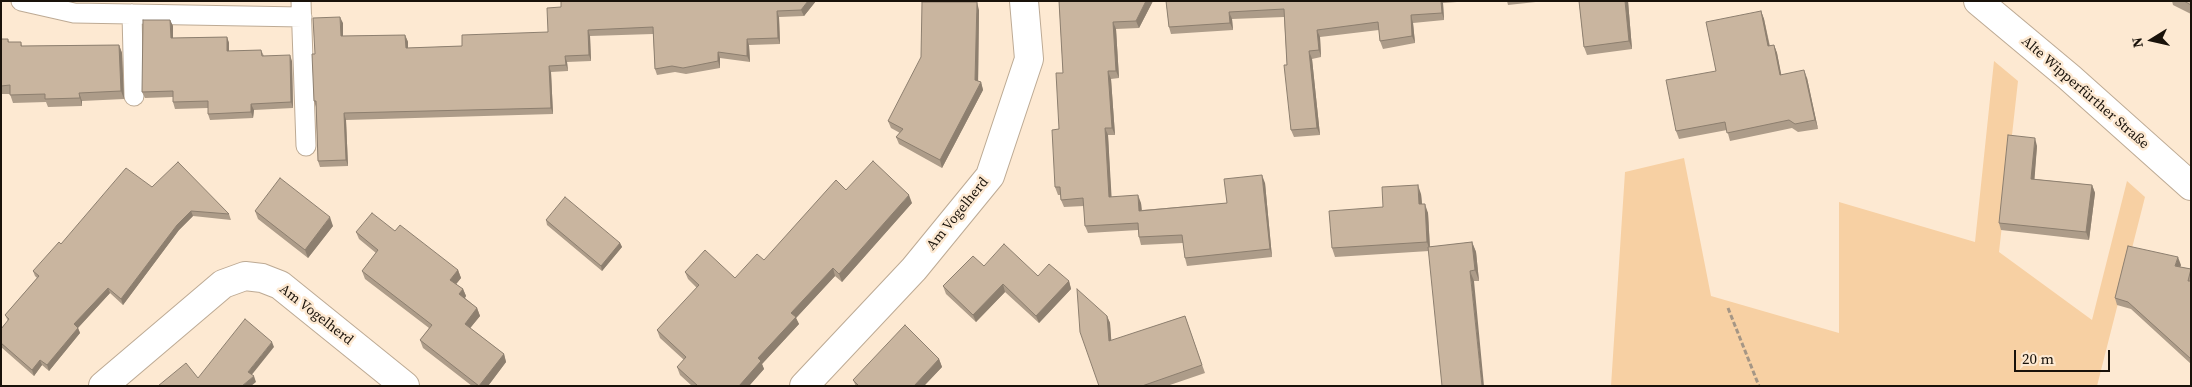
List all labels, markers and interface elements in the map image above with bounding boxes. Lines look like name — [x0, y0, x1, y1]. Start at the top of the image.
north arrow — [2127, 15, 2177, 65]
street label: Alte Wipperfürther Straße — [2018, 33, 2152, 153]
text: N — [2126, 36, 2148, 49]
street label: Am Vogelherd — [924, 174, 992, 254]
street label: Am Vogelherd — [276, 281, 356, 349]
scale bar — [2017, 340, 2113, 372]
text: 20 m — [2022, 348, 2054, 369]

